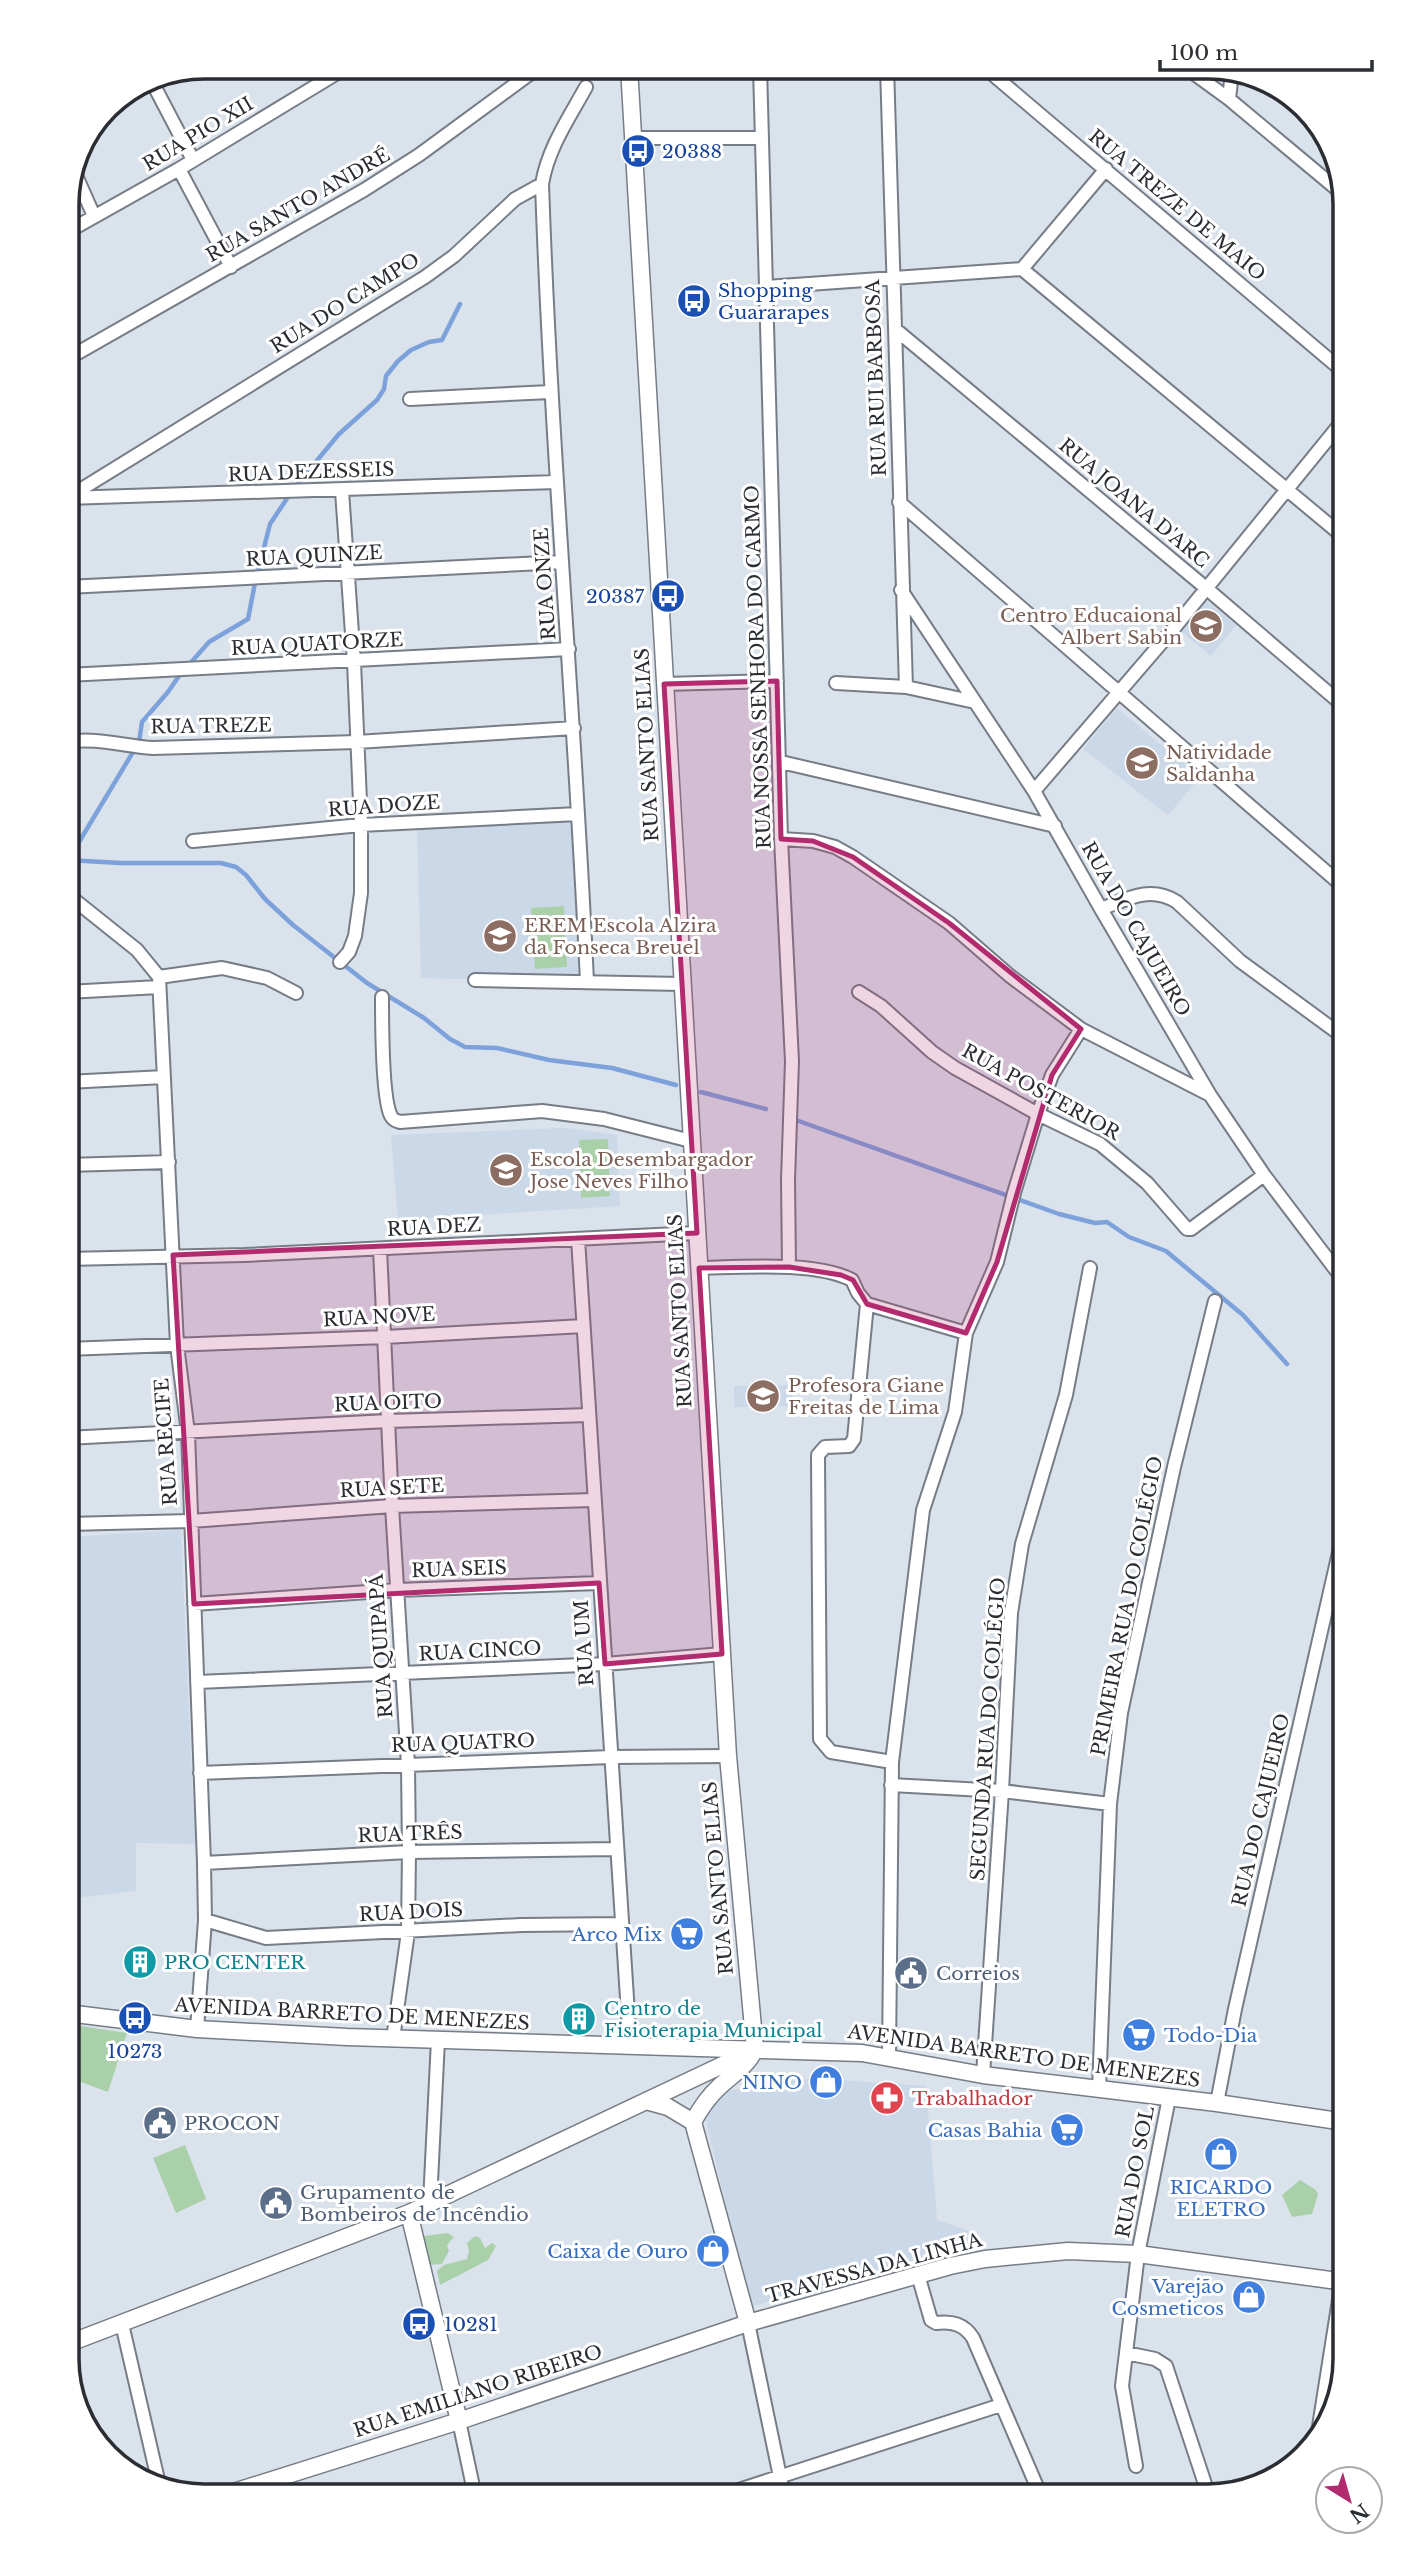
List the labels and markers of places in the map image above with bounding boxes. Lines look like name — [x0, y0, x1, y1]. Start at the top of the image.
bus stop icon: 20388 — [619, 132, 657, 170]
place label: 20388 — [662, 140, 722, 163]
place label: Shopping Guararapes — [718, 279, 829, 324]
bus stop icon: Shopping Guararapes — [675, 282, 713, 320]
bus stop icon: 20387 — [649, 577, 687, 615]
place label: 20387 — [586, 585, 644, 608]
place label: Centro Educaional Albert Sabin — [1000, 604, 1182, 649]
school or university icon: Centro Educaional Albert Sabin — [1187, 607, 1225, 645]
place label: Natividade Saldanha — [1166, 741, 1272, 786]
school or university icon: Natividade Saldanha — [1123, 744, 1161, 782]
place label: EREM Escola Alzira da Fonseca Breuel — [524, 914, 717, 959]
school or university icon: EREM Escola Alzira da Fonseca Breuel — [481, 917, 519, 955]
place label: Escola Desembargador Jose Neves Filho — [527, 1148, 753, 1193]
school or university icon: Escola Desembargador Jose Neves Filho — [487, 1151, 525, 1189]
place label: Profesora Giane Freitas de Lima — [788, 1374, 944, 1419]
school or university icon: Profesora Giane Freitas de Lima — [744, 1377, 782, 1415]
supermarket icon: Arco Mix — [668, 1915, 706, 1953]
place label: Arco Mix — [571, 1923, 662, 1946]
building icon: PRO CENTER — [121, 1943, 159, 1981]
place label: PRO CENTER — [164, 1951, 306, 1974]
public building icon: Correios — [892, 1954, 930, 1992]
place label: Correios — [936, 1962, 1020, 1985]
place label: Centro de Fisioterapia Municipal — [604, 1997, 822, 2042]
bus stop icon: 10273 — [116, 1999, 154, 2037]
building icon: Centro de Fisioterapia Municipal — [560, 2000, 598, 2038]
supermarket icon: Todo-Dia — [1120, 2016, 1158, 2054]
place label: Todo-Dia — [1164, 2024, 1258, 2047]
place label: 10273 — [108, 2040, 163, 2063]
shop icon: NINO — [807, 2063, 845, 2101]
place label: NINO — [742, 2071, 802, 2094]
pharmacy icon: Trabalhador — [868, 2079, 906, 2117]
place label: Trabalhador — [912, 2087, 1033, 2110]
public building icon: PROCON — [141, 2104, 179, 2142]
supermarket icon: Casas Bahia — [1048, 2111, 1086, 2149]
place label: PROCON — [184, 2112, 280, 2135]
place label: Casas Bahia — [928, 2119, 1042, 2142]
shop icon: RICARDO ELETRO — [1202, 2135, 1240, 2173]
place label: RICARDO ELETRO — [1170, 2176, 1272, 2221]
place label: Grupamento de Bombeiros de Incêndio — [300, 2181, 529, 2226]
public building icon: Grupamento de Bombeiros de Incêndio — [257, 2184, 295, 2222]
shop icon: Caixa de Ouro — [694, 2232, 732, 2270]
place label: Caixa de Ouro — [547, 2240, 688, 2263]
place label: Varejão Cosmeticos — [1112, 2275, 1224, 2320]
shop icon: Varejão Cosmeticos — [1230, 2278, 1268, 2316]
bus stop icon: 10281 — [400, 2305, 438, 2343]
place label: 10281 — [444, 2313, 498, 2336]

